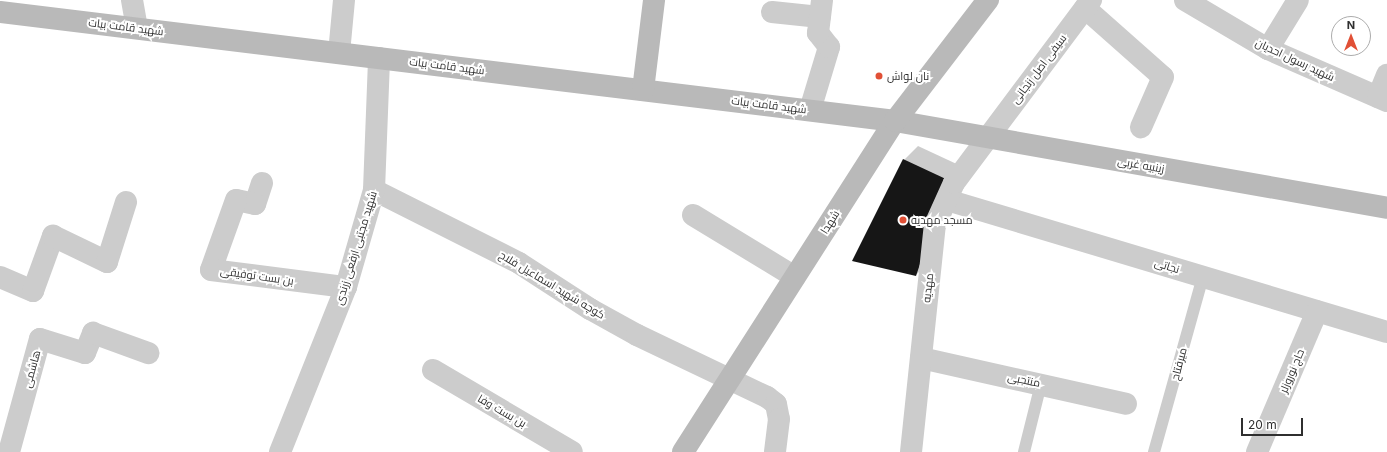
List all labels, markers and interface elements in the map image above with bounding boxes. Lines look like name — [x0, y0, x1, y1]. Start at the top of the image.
street label: شهید قامت بیات — [88, 16, 164, 38]
north arrow — [1331, 16, 1371, 56]
text: N — [1347, 18, 1355, 32]
street label: سیفی اصل زنجانی — [1009, 32, 1069, 106]
street label: شهید رسول احدیان — [1253, 36, 1337, 84]
street label: شهید قامت بیات — [409, 55, 485, 77]
place label: نان لواش — [887, 69, 929, 83]
marker: نان لواش — [874, 71, 884, 81]
street label: شهید قامت بیات — [731, 94, 807, 116]
street label: زینبیه غربی — [1116, 154, 1166, 176]
street label: شهید مجتبی ارفعی زرندی — [332, 189, 380, 307]
street label: شهدا — [818, 208, 842, 236]
place label: مسجد مهدیه — [911, 213, 973, 227]
marker: مسجد مهدیه — [898, 215, 908, 225]
street label: کوچه شهید اسماعیل فلاح — [497, 248, 607, 322]
street label: نجاتی — [1153, 256, 1181, 276]
street label: بن بست توفیقی — [219, 264, 295, 288]
street label: مهدیه — [920, 273, 936, 303]
street label: میرفتاح — [1168, 346, 1190, 382]
street label: حاج نوروزلر — [1277, 347, 1307, 395]
street label: هاشمی — [21, 349, 43, 389]
street label: منتجبی — [1006, 370, 1042, 390]
street label: بن بست وفا — [475, 392, 529, 430]
scale bar — [1243, 410, 1305, 436]
text: 20 m — [1248, 417, 1277, 432]

